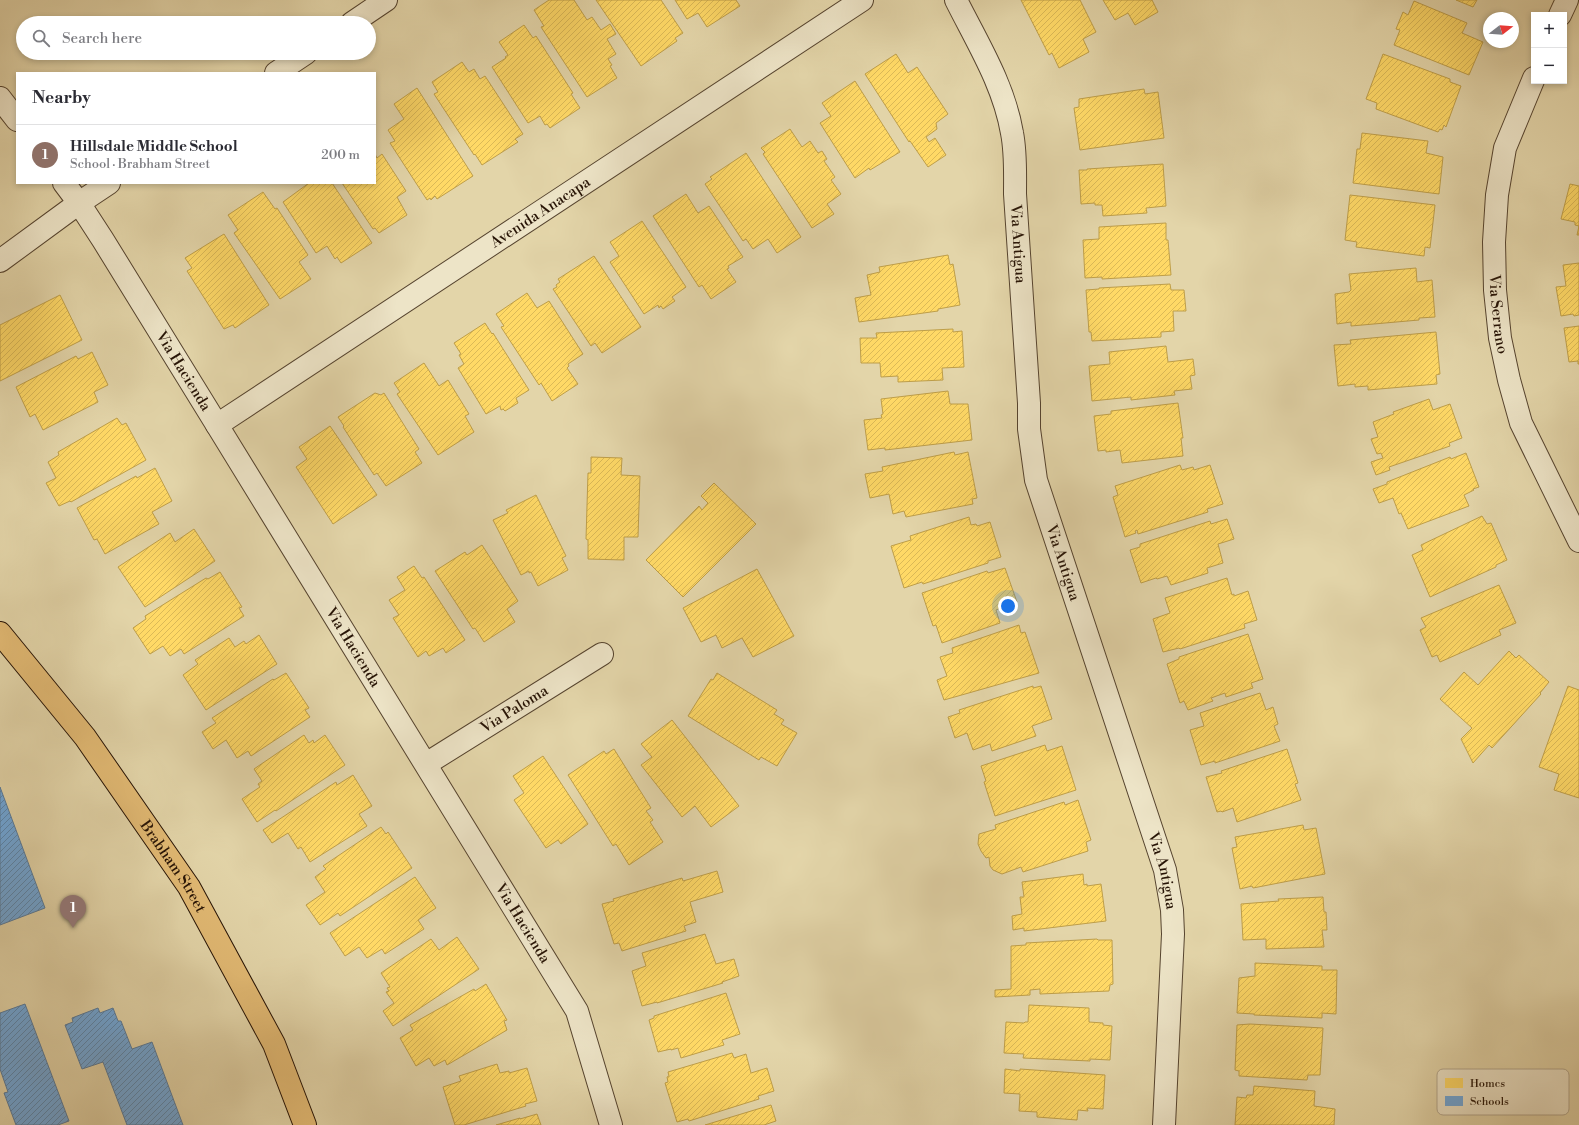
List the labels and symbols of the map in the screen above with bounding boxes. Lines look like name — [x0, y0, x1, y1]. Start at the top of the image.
north arrow — [1483, 12, 1519, 48]
street label: Avenida Anacapa — [486, 172, 594, 252]
street label: Via Antigua — [1006, 203, 1030, 284]
street label: Via Serrano — [1485, 273, 1513, 356]
street label: Via Hacienda — [151, 327, 216, 415]
street label: Via Antigua — [1042, 521, 1085, 603]
your location — [998, 596, 1018, 616]
street label: Via Hacienda — [321, 603, 385, 691]
street label: Via Paloma — [476, 680, 552, 738]
street label: Brabham Street — [136, 816, 211, 916]
street label: Via Antigua — [1143, 829, 1181, 911]
street label: Via Hacienda — [491, 879, 555, 967]
pin: 1 — [60, 895, 86, 928]
legend — [1437, 1069, 1569, 1115]
text: Homes — [1470, 1077, 1505, 1091]
text: Schools — [1470, 1095, 1509, 1109]

